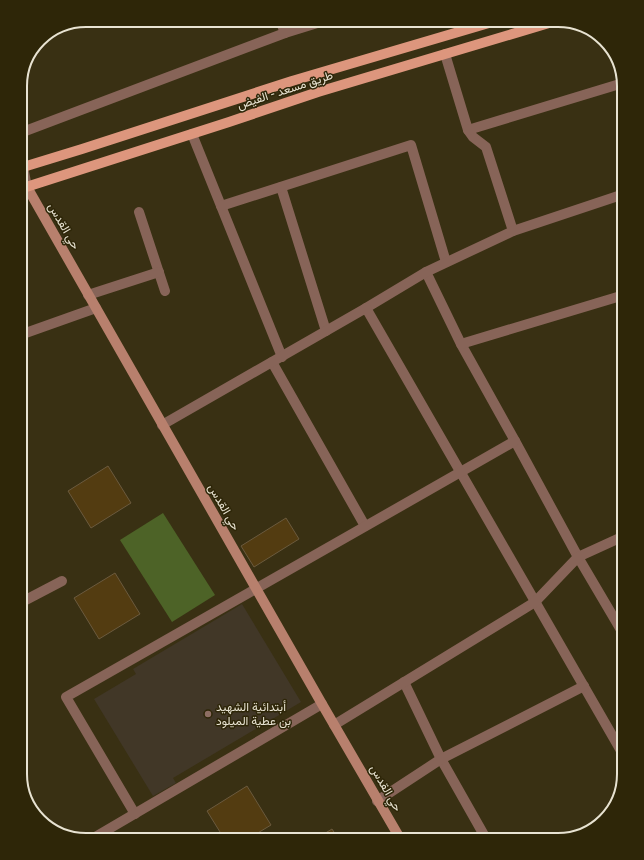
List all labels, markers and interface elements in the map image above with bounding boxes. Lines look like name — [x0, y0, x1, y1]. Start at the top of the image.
street label: طريق مسعد - الفيض — [235, 68, 335, 113]
street label: حي القدس — [42, 200, 83, 253]
street label: حي القدس — [202, 481, 243, 534]
place label: أبتدائية الشهيد بن عطية الميلود — [216, 700, 291, 729]
marker: أبتدائية الشهيد بن عطية الميلود — [203, 709, 213, 719]
street label: حي القدس — [364, 762, 405, 815]

